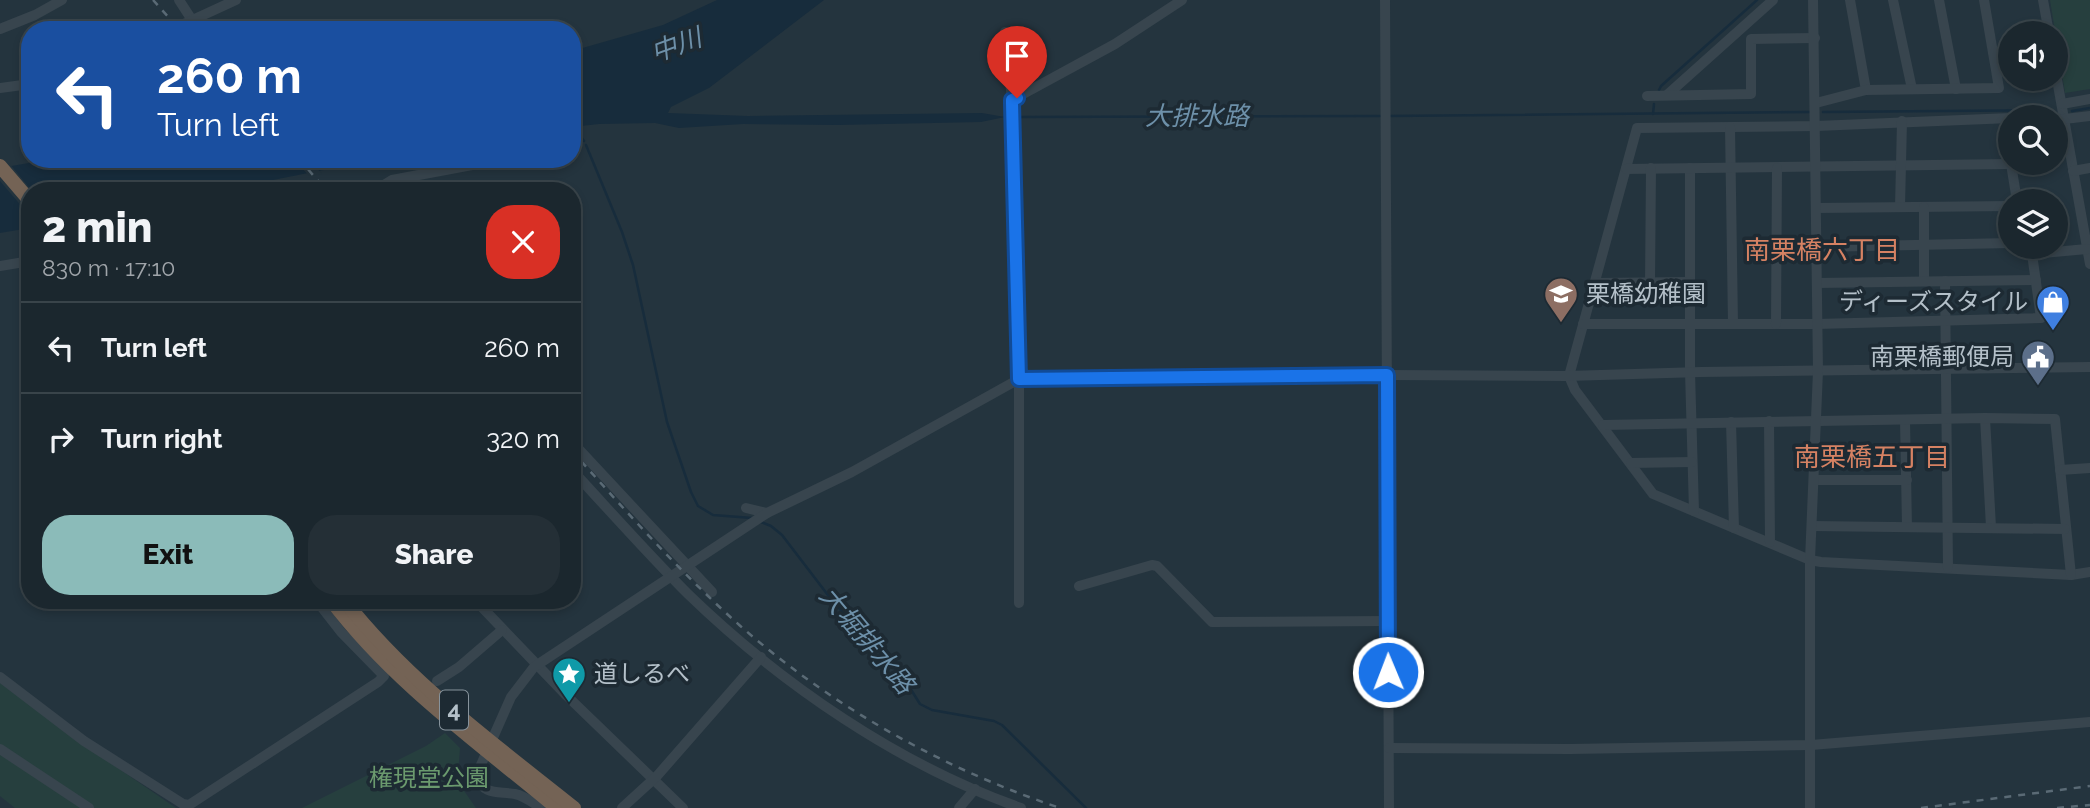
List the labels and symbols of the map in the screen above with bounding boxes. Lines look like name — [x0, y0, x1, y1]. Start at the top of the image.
water label: 中川 — [646, 21, 708, 68]
pin — [987, 26, 1047, 98]
water label: 大排水路 — [1145, 101, 1251, 131]
district label: 南栗橋六丁目 — [1744, 235, 1900, 265]
school or university icon: 栗橋幼稚園 — [1542, 275, 1580, 324]
place label: 栗橋幼稚園 — [1586, 279, 1706, 308]
shop icon: ディーズスタイル — [2034, 283, 2072, 332]
place label: ディーズスタイル — [1839, 287, 2028, 316]
public building icon: 南栗橋郵便局 — [2019, 338, 2057, 387]
place label: 南栗橋郵便局 — [1870, 342, 2014, 371]
district label: 南栗橋五丁目 — [1794, 442, 1950, 472]
water label: 大堀排水路 — [814, 581, 922, 701]
position arrow — [1351, 635, 1425, 709]
place icon: 道しるべ — [550, 655, 588, 704]
place label: 道しるべ — [594, 659, 690, 688]
road number: 4 — [440, 690, 468, 730]
park label: 権現堂公園 — [369, 763, 489, 792]

